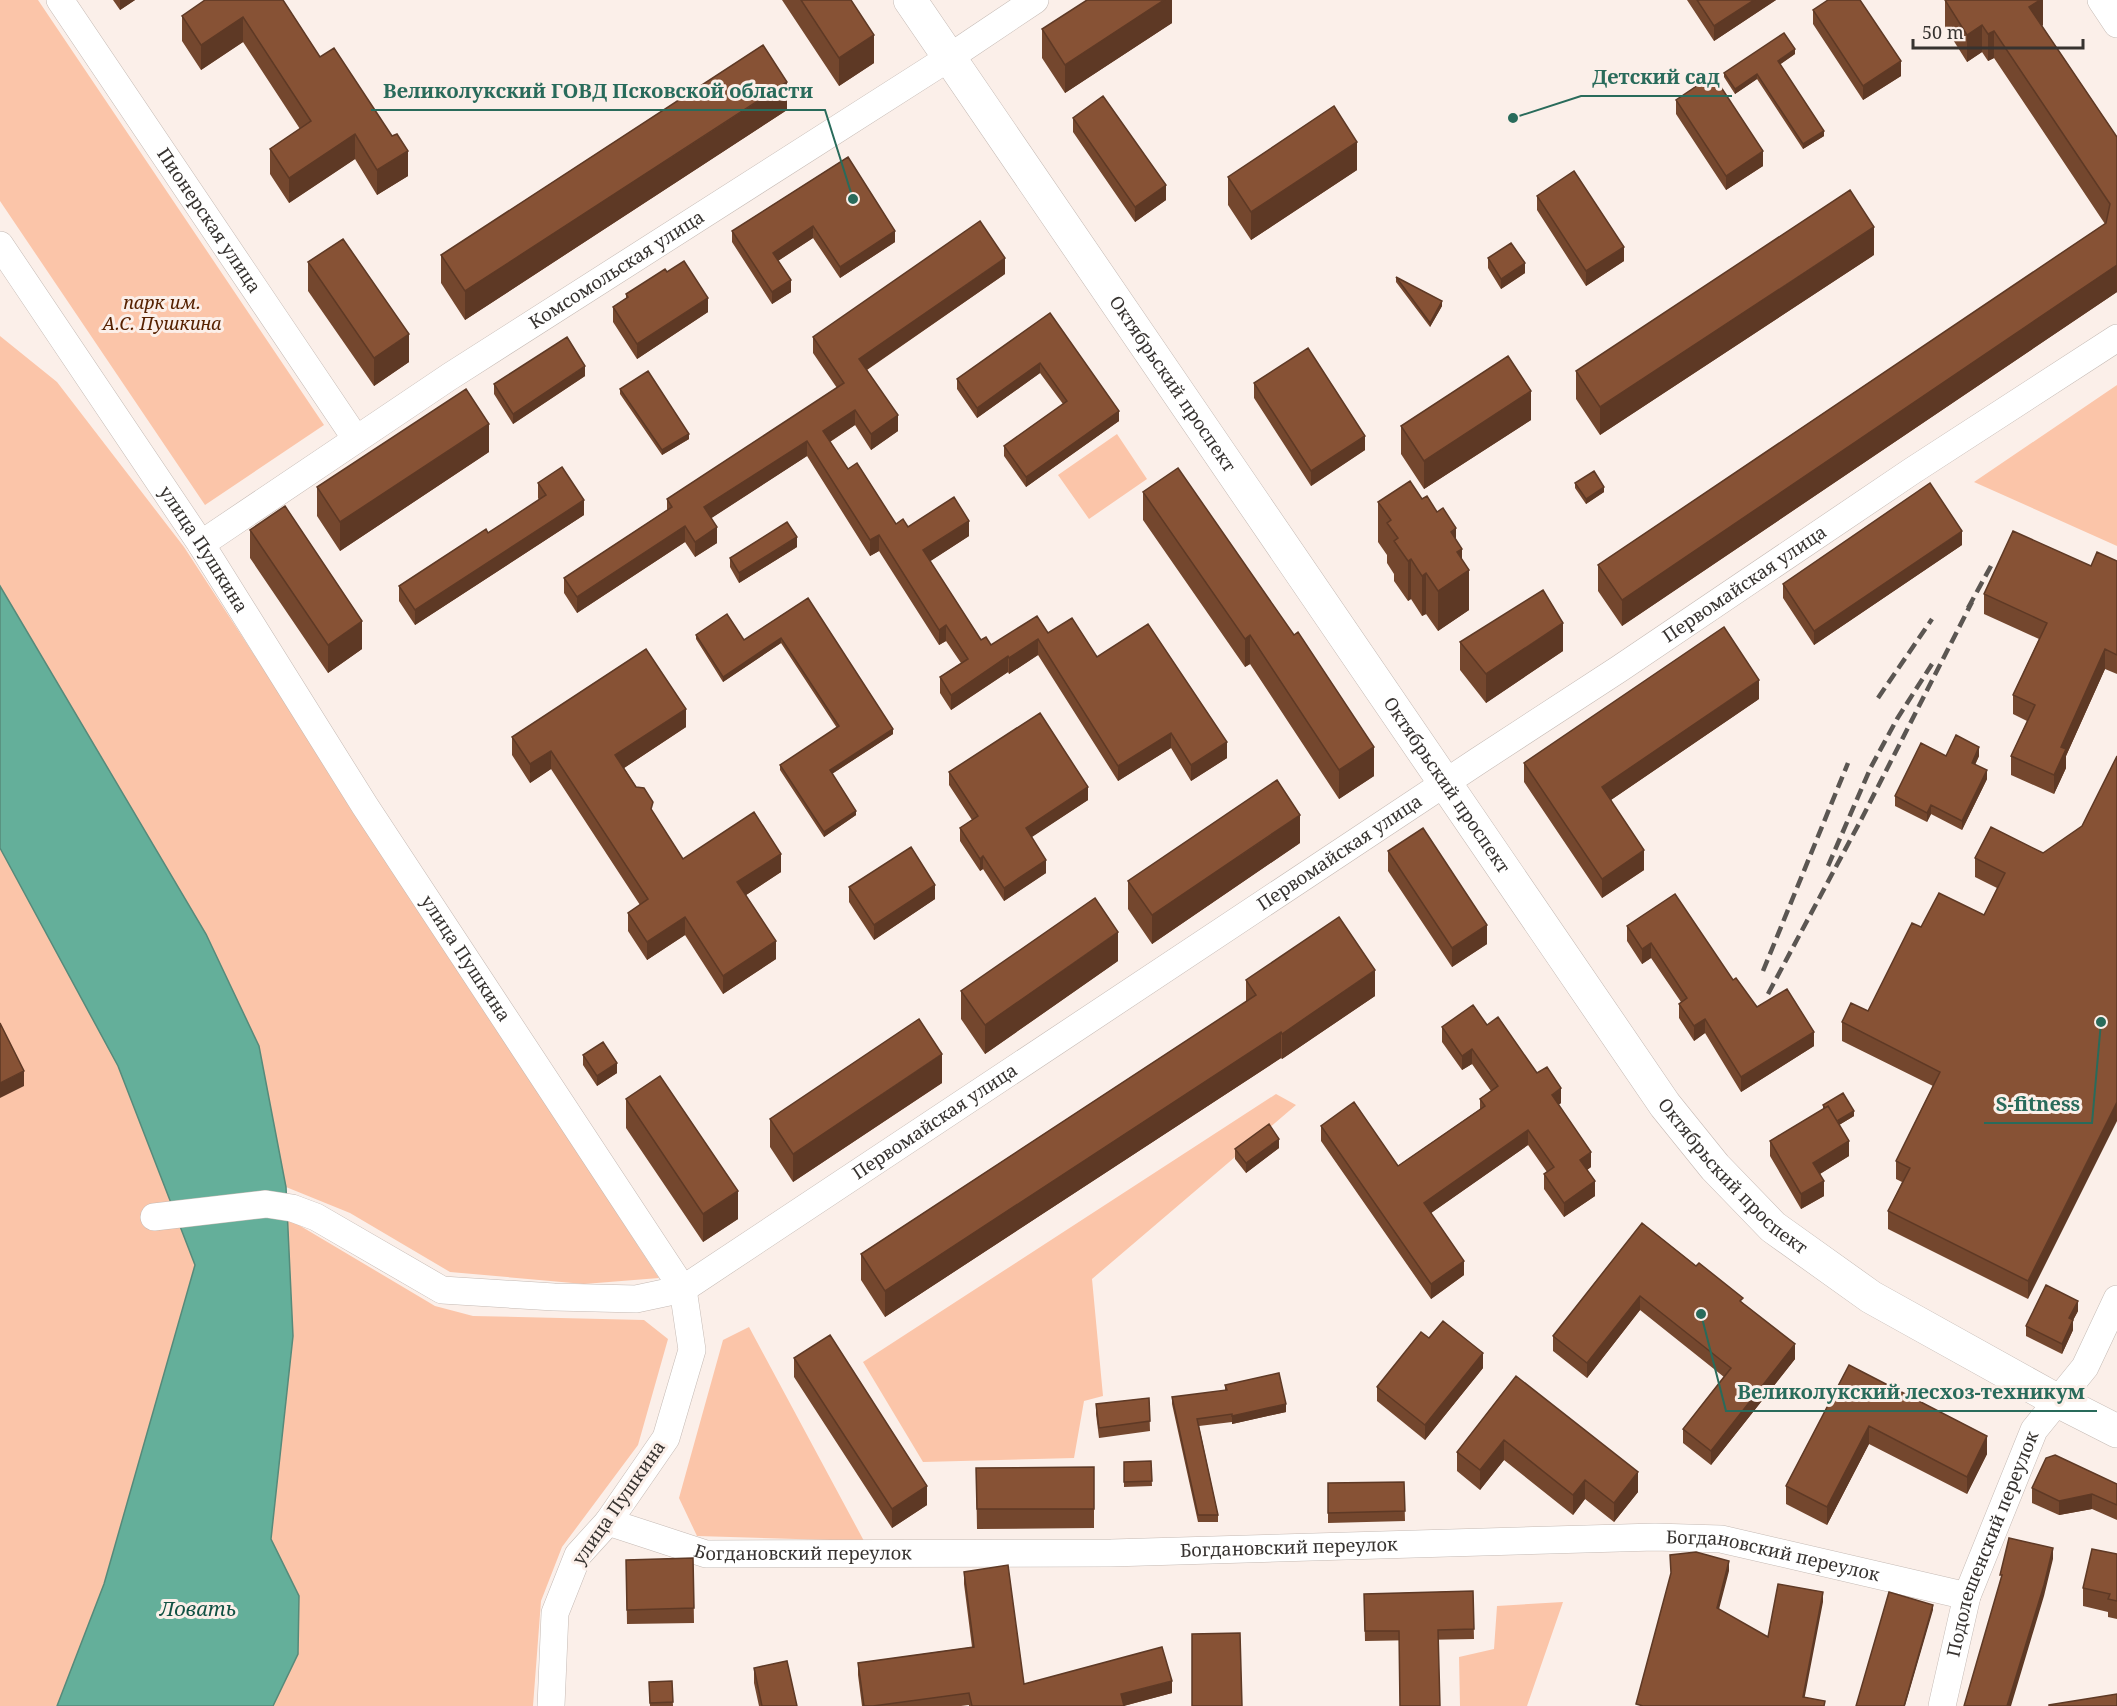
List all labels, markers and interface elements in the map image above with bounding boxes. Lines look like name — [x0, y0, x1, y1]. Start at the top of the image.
scale bar — [1913, 12, 2082, 50]
text: 50 m — [1922, 20, 1964, 44]
callout: Детский сад — [1581, 58, 1732, 96]
text: Детский сад — [1592, 63, 1720, 90]
callout: Великолукский ГОВД Псковской области — [371, 72, 825, 110]
text: Великолукский ГОВД Псковской области — [383, 77, 813, 104]
street label: Пионерская улица — [152, 143, 267, 297]
street label: Комсомольская улица — [524, 204, 708, 334]
park label: парк им. А.С. Пушкина — [100, 290, 222, 335]
street label: Октябрьский проспект — [1104, 291, 1242, 477]
street label: улица Пушкина — [154, 481, 254, 617]
street label: Первомайская улица — [1657, 519, 1831, 647]
street label: Октябрьский проспект — [1379, 692, 1516, 878]
street label: Первомайская улица — [1252, 789, 1426, 915]
street label: улица Пушкина — [416, 890, 517, 1026]
street label: Первомайская улица — [847, 1057, 1021, 1184]
callout: S-fitness — [1984, 1085, 2092, 1123]
text: S-fitness — [1996, 1090, 2080, 1117]
street label: Октябрьский проспект — [1653, 1093, 1813, 1259]
callout: Великолукский лесхоз-техникум — [1726, 1373, 2097, 1411]
text: Великолукский лесхоз-техникум — [1737, 1378, 2085, 1405]
street label: Подолешенский переулок — [1941, 1427, 2043, 1659]
street label: улица Пушкина — [566, 1435, 670, 1569]
street label: Богдановский переулок — [1666, 1524, 1883, 1586]
street label: Богдановский переулок — [1180, 1532, 1398, 1562]
street label: Богдановский переулок — [691, 1538, 912, 1565]
water label: Ловать — [159, 1595, 236, 1622]

